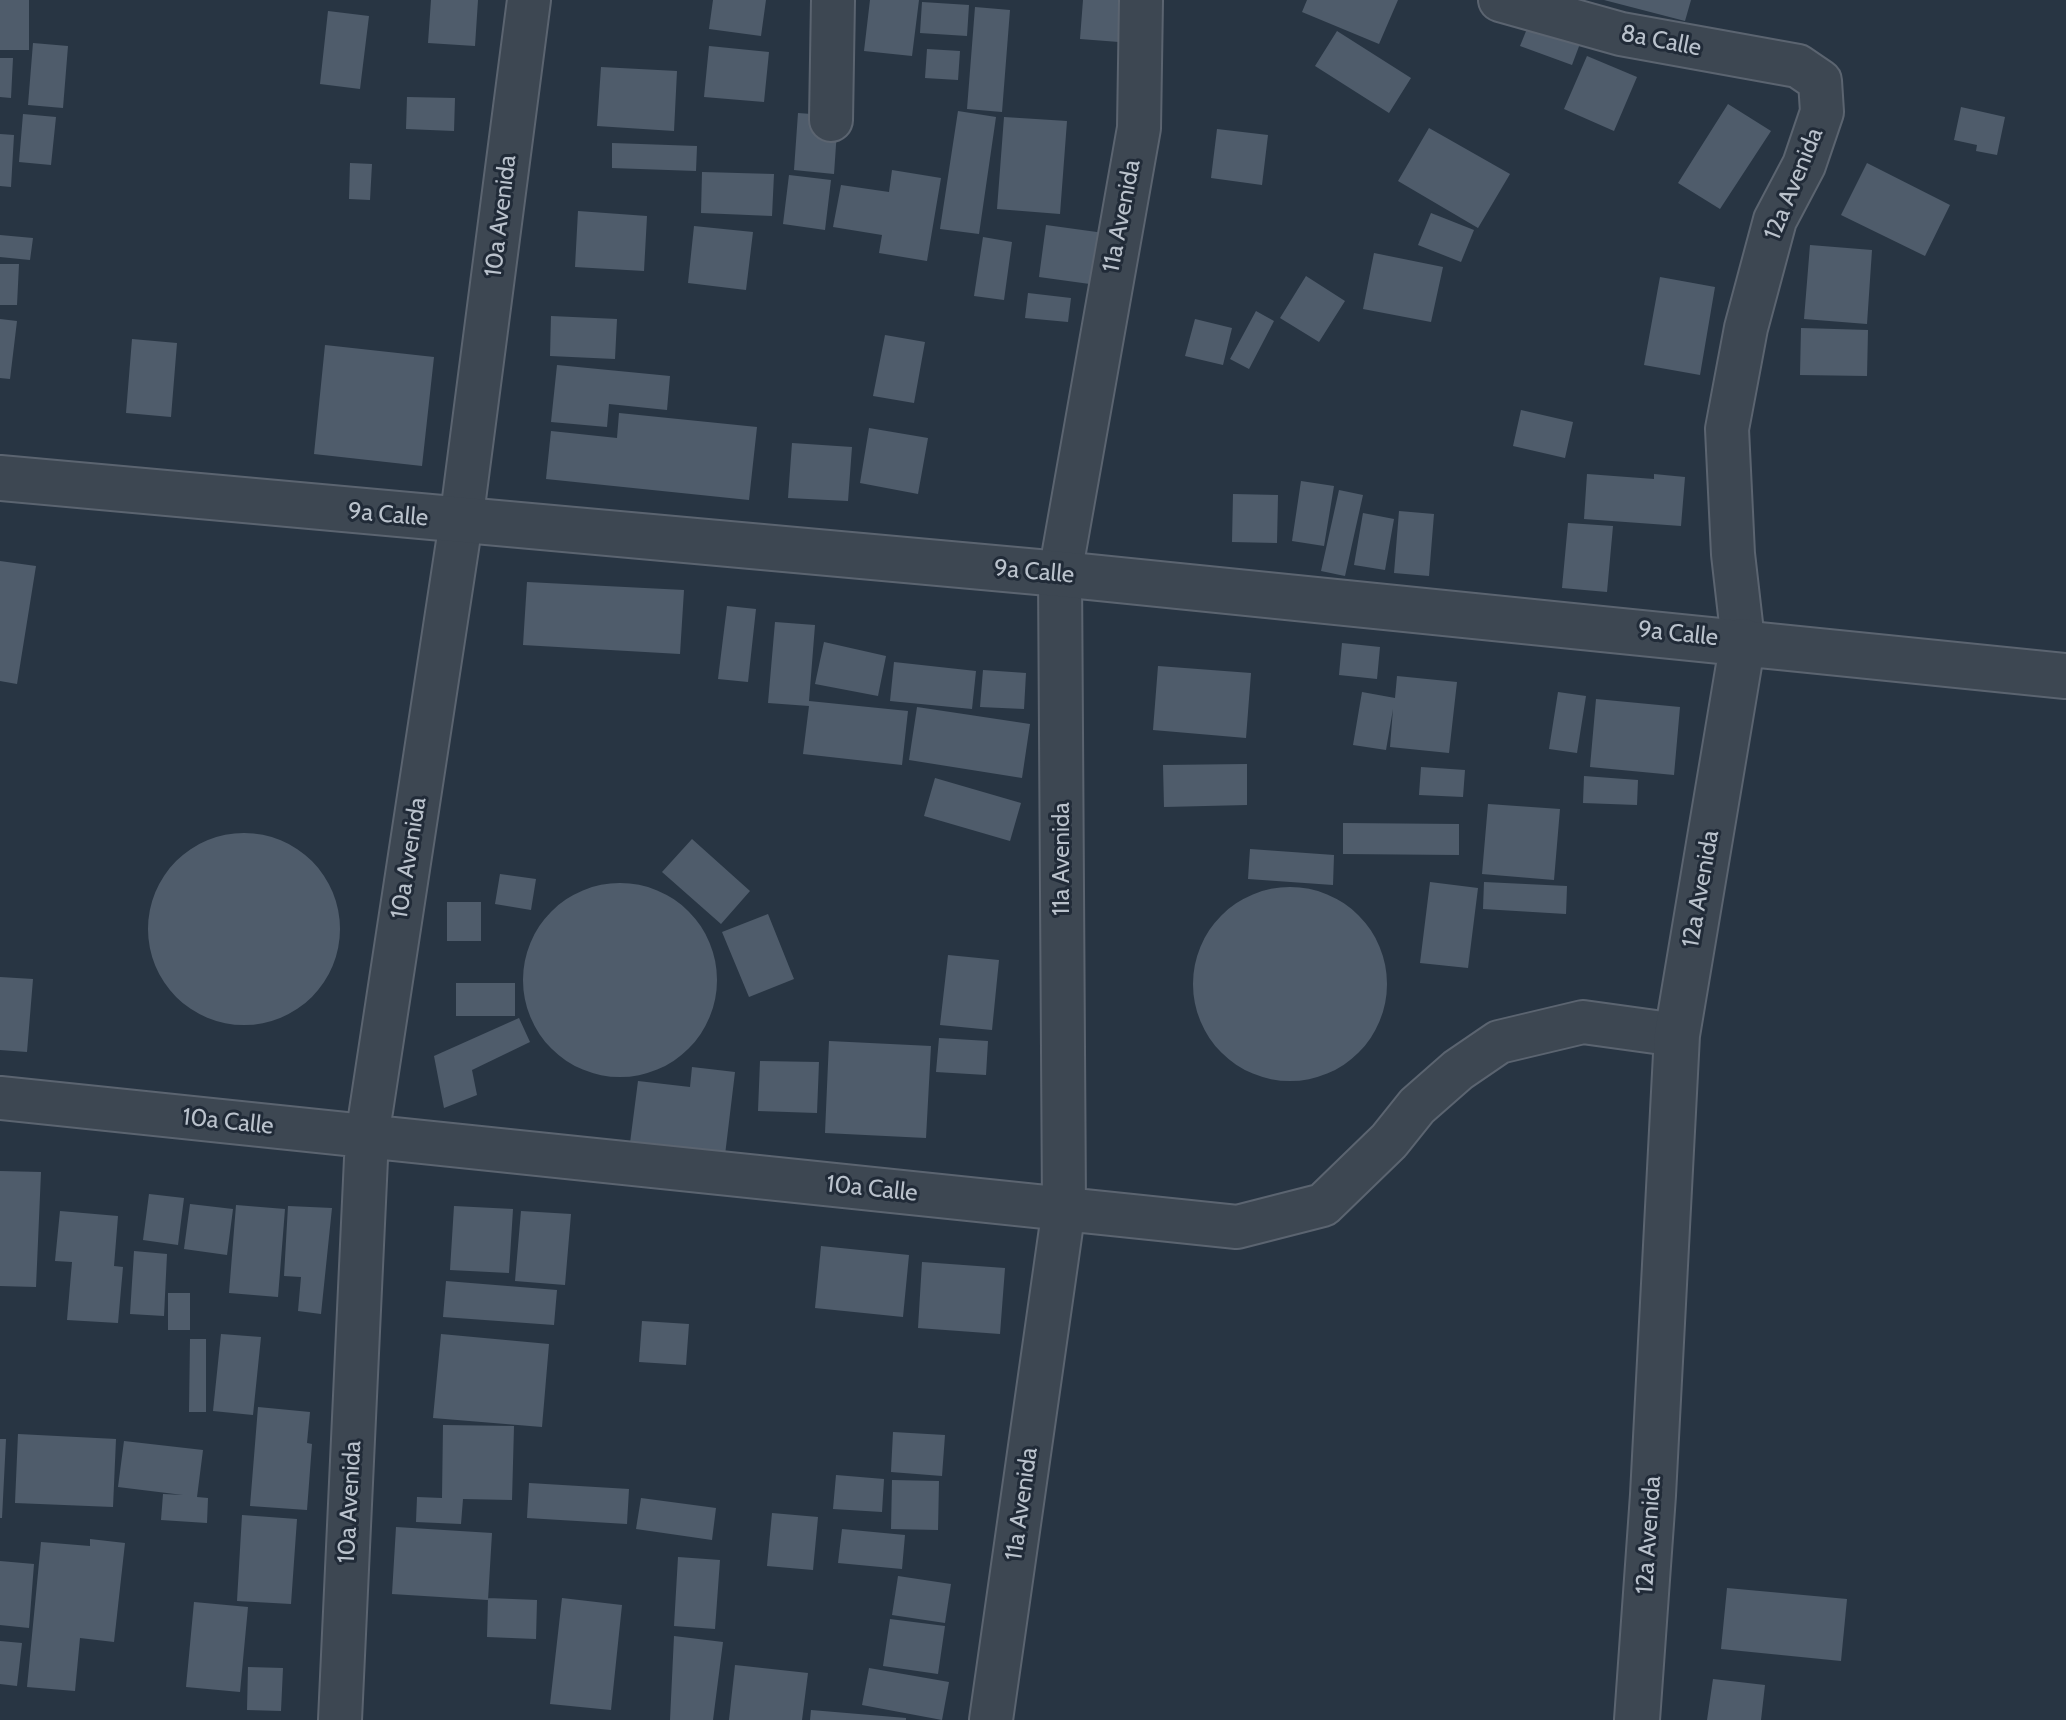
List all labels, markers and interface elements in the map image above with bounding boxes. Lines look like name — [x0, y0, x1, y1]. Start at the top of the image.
street label: 8a Calle — [1618, 19, 1704, 63]
street label: 12a Avenida — [1758, 124, 1830, 244]
street label: 10a Avenida — [479, 153, 523, 279]
street label: 11a Avenida — [1097, 157, 1147, 275]
street label: 9a Calle — [347, 497, 429, 533]
street label: 9a Calle — [993, 554, 1075, 590]
street label: 9a Calle — [1637, 615, 1719, 653]
street label: 10a Avenida — [385, 795, 433, 921]
street label: 11a Avenida — [1048, 802, 1076, 916]
street label: 12a Avenida — [1677, 828, 1725, 950]
street label: 10a Calle — [181, 1103, 275, 1141]
street label: 10a Calle — [825, 1170, 919, 1208]
street label: 10a Avenida — [332, 1440, 368, 1564]
street label: 11a Avenida — [1000, 1446, 1044, 1562]
street label: 12a Avenida — [1631, 1475, 1667, 1595]

